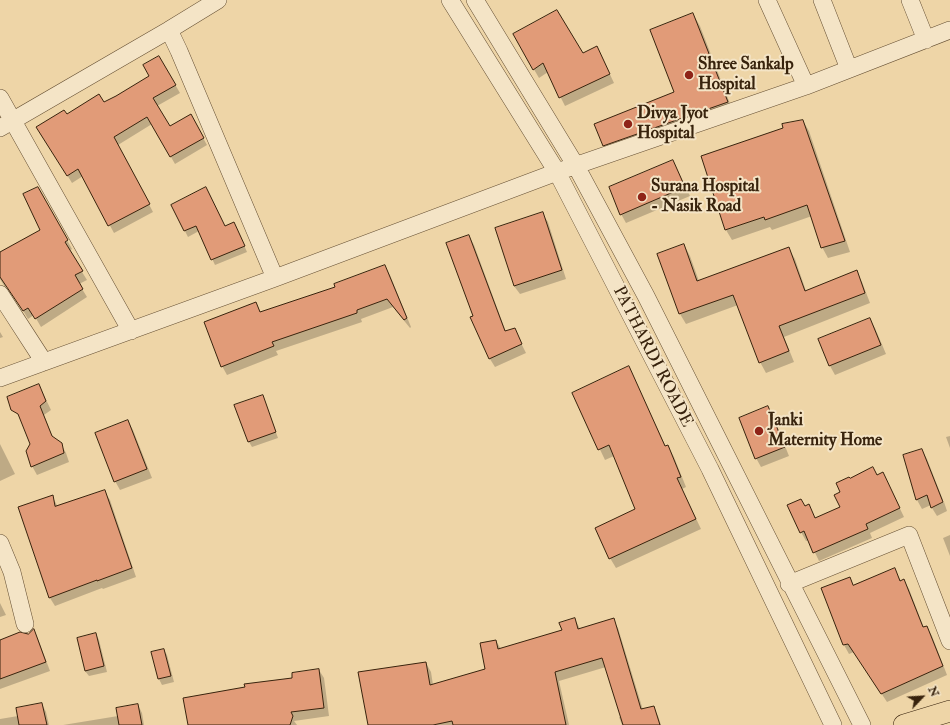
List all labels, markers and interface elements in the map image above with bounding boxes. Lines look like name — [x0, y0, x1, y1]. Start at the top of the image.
place label: Shree Sankalp Hospital — [698, 55, 794, 95]
marker: Shree Sankalp Hospital — [683, 69, 695, 81]
place label: Divya Jyot Hospital — [637, 104, 708, 144]
marker: Divya Jyot Hospital — [622, 118, 634, 130]
place label: Surana Hospital - Nasik Road — [651, 177, 759, 217]
marker: Surana Hospital - Nasik Road — [636, 191, 648, 203]
street label: PATHARDI ROADE — [608, 283, 696, 431]
place label: Janki Maternity Home — [768, 411, 882, 451]
marker: Janki Maternity Home — [753, 425, 765, 437]
north arrow — [902, 677, 942, 717]
text: N — [925, 684, 941, 699]

